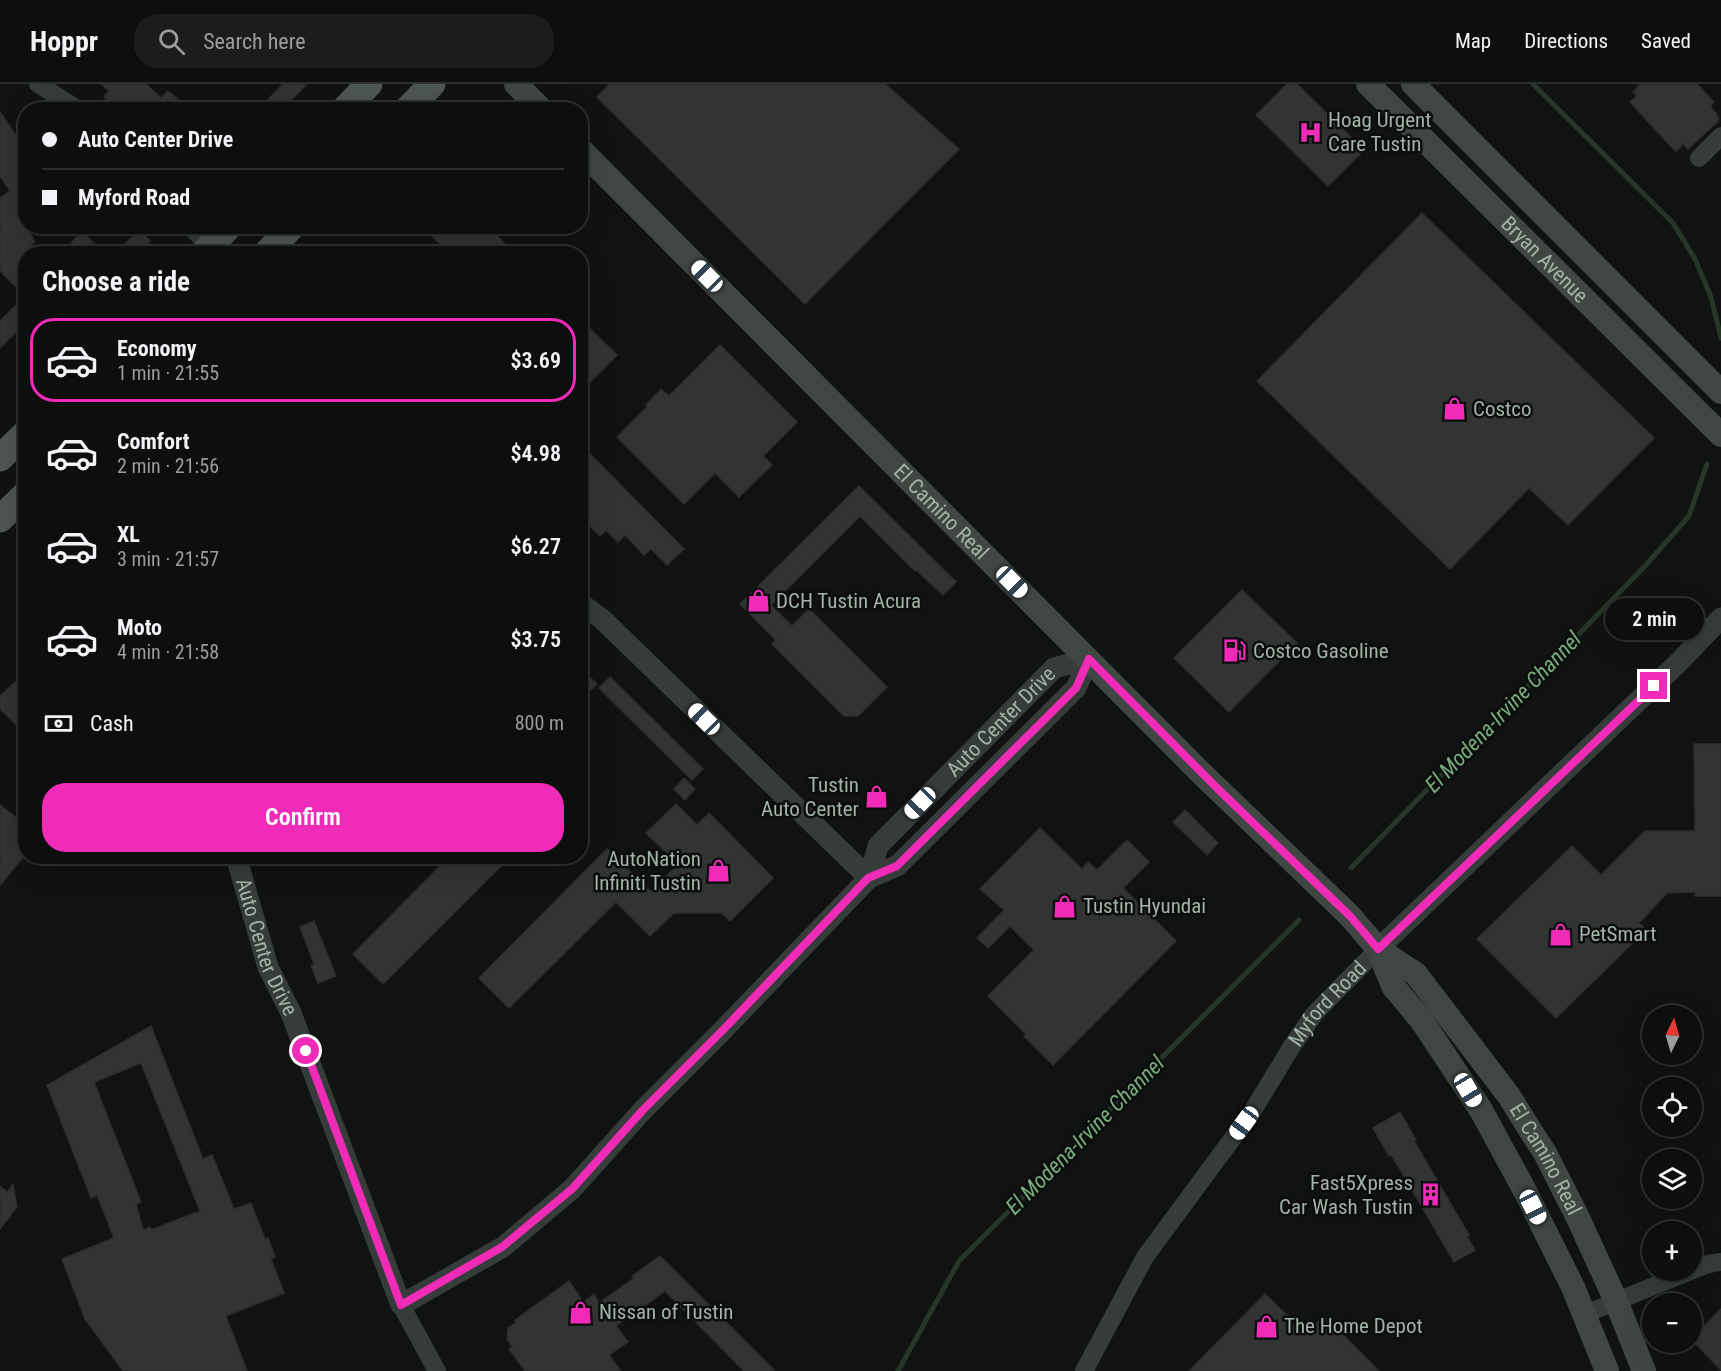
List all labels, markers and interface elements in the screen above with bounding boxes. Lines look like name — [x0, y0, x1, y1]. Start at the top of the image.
search box — [134, 14, 554, 68]
text: Hoppr — [30, 25, 98, 58]
icon: search — [155, 25, 188, 58]
text: Search here — [203, 29, 305, 54]
text: Map — [1455, 29, 1491, 53]
text: Directions — [1524, 29, 1608, 53]
text: Saved — [1641, 29, 1691, 53]
place label: Hoag Urgent Care Tustin — [1328, 108, 1431, 156]
hospital icon: Hoag Urgent Care Tustin — [1297, 119, 1323, 145]
text: Auto Center Drive — [78, 127, 233, 152]
text: Myford Road — [78, 185, 190, 210]
street label: Bryan Avenue — [1496, 212, 1593, 308]
car — [688, 257, 726, 295]
text: Choose a ride — [42, 266, 190, 298]
icon: car — [45, 333, 99, 387]
text: Economy — [117, 336, 197, 361]
text: $3.69 — [510, 348, 561, 373]
text: 1 min · 21:55 — [117, 361, 219, 385]
shop icon: Costco — [1442, 396, 1468, 422]
place label: Costco — [1473, 397, 1531, 421]
icon: car — [45, 426, 99, 480]
text: Comfort — [117, 429, 190, 454]
text: $4.98 — [510, 441, 561, 466]
text: 2 min · 21:56 — [117, 454, 219, 478]
street label: El Camino Real — [889, 459, 993, 564]
icon: car — [45, 519, 99, 573]
text: XL — [117, 522, 140, 547]
text: $6.27 — [510, 534, 561, 559]
text: 3 min · 21:57 — [117, 547, 219, 571]
car — [993, 563, 1031, 601]
shop icon: DCH Tustin Acura — [745, 588, 771, 614]
place label: DCH Tustin Acura — [776, 589, 921, 613]
callout: 2 min — [1604, 599, 1704, 641]
text: 2 min — [1632, 607, 1677, 631]
icon: car — [45, 612, 99, 666]
text: Moto — [117, 615, 162, 640]
water label: El Modena-Irvine Channel — [1420, 626, 1587, 797]
text: $3.75 — [510, 627, 561, 652]
fuel station icon: Costco Gasoline — [1222, 638, 1248, 664]
place label: Costco Gasoline — [1253, 639, 1389, 663]
text: 4 min · 21:58 — [117, 640, 219, 664]
street label: Auto Center Drive — [941, 662, 1060, 782]
route end — [1640, 672, 1667, 699]
car — [685, 700, 723, 738]
icon: cash — [42, 707, 75, 740]
text: Cash — [90, 711, 134, 736]
text: 800 m — [515, 711, 564, 735]
place label: Tustin Auto Center — [761, 773, 859, 821]
button: Confirm — [42, 783, 564, 852]
shop icon: Tustin Auto Center — [864, 784, 890, 810]
car — [901, 784, 939, 822]
place label: AutoNation Infiniti Tustin — [594, 847, 701, 895]
shop icon: AutoNation Infiniti Tustin — [706, 858, 732, 884]
street label: Auto Center Drive — [231, 875, 302, 1020]
shop icon: Tustin Hyundai — [1052, 893, 1078, 919]
place label: Tustin Hyundai — [1083, 894, 1206, 918]
shop icon: PetSmart — [1548, 921, 1574, 947]
place label: PetSmart — [1579, 922, 1656, 946]
street label: Myford Road — [1284, 956, 1371, 1051]
north arrow — [1642, 1005, 1702, 1065]
map controls — [1642, 1005, 1702, 1353]
route start — [292, 1037, 319, 1064]
water label: El Modena-Irvine Channel — [1001, 1050, 1170, 1219]
car — [1451, 1070, 1485, 1110]
button: locate — [1642, 1077, 1702, 1137]
street label: El Camino Real — [1505, 1099, 1586, 1219]
car — [1226, 1103, 1262, 1143]
button: layers — [1642, 1149, 1702, 1209]
place label: Fast5Xpress Car Wash Tustin — [1279, 1171, 1413, 1219]
building icon: Fast5Xpress Car Wash Tustin — [1418, 1182, 1444, 1208]
car — [1517, 1187, 1549, 1227]
button: + — [1642, 1221, 1702, 1281]
button: − — [1642, 1293, 1702, 1353]
shop icon: Nissan of Tustin — [568, 1299, 594, 1325]
place label: Nissan of Tustin — [599, 1300, 734, 1324]
shop icon: The Home Depot — [1253, 1313, 1279, 1339]
place label: The Home Depot — [1284, 1314, 1423, 1338]

